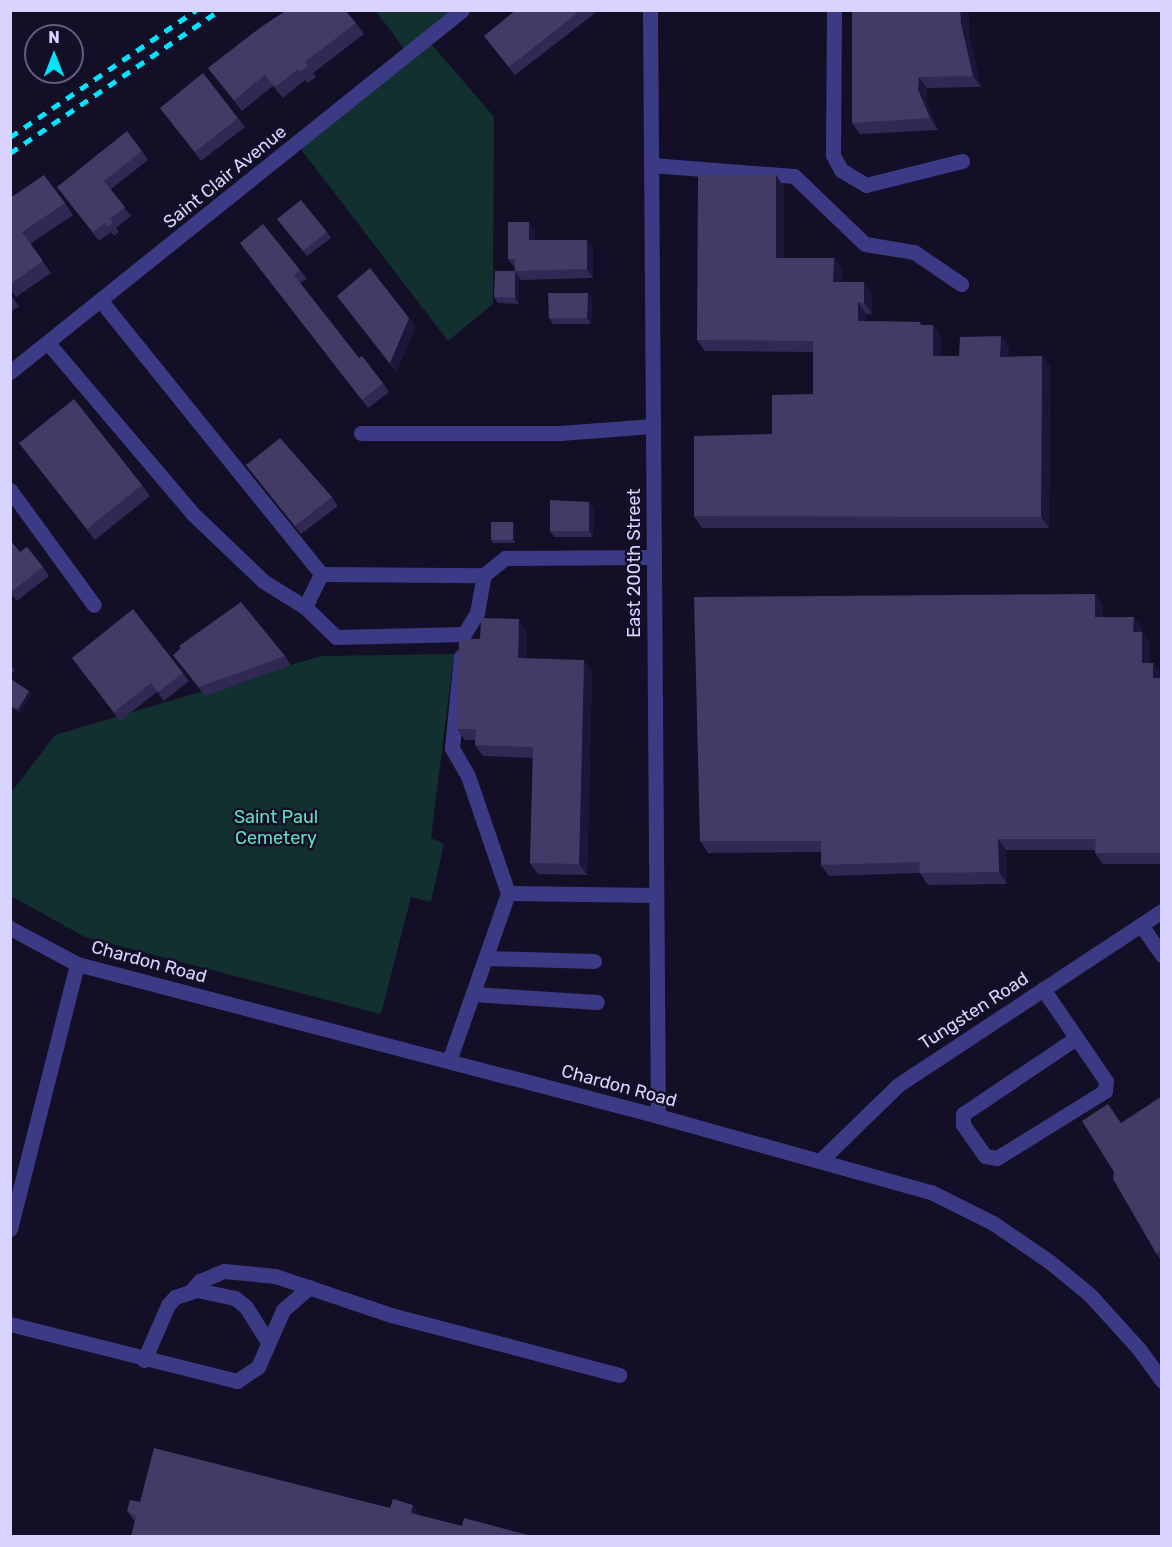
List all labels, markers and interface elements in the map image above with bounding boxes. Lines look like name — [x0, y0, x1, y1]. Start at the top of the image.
north arrow — [24, 24, 84, 84]
text: N — [48, 28, 60, 47]
street label: Saint Clair Avenue — [159, 121, 291, 233]
street label: East 200th Street — [623, 488, 645, 638]
park label: Saint Paul Cemetery — [234, 807, 318, 850]
street label: Chardon Road — [89, 936, 209, 988]
street label: Tungsten Road — [915, 968, 1033, 1054]
street label: Chardon Road — [559, 1060, 679, 1112]

